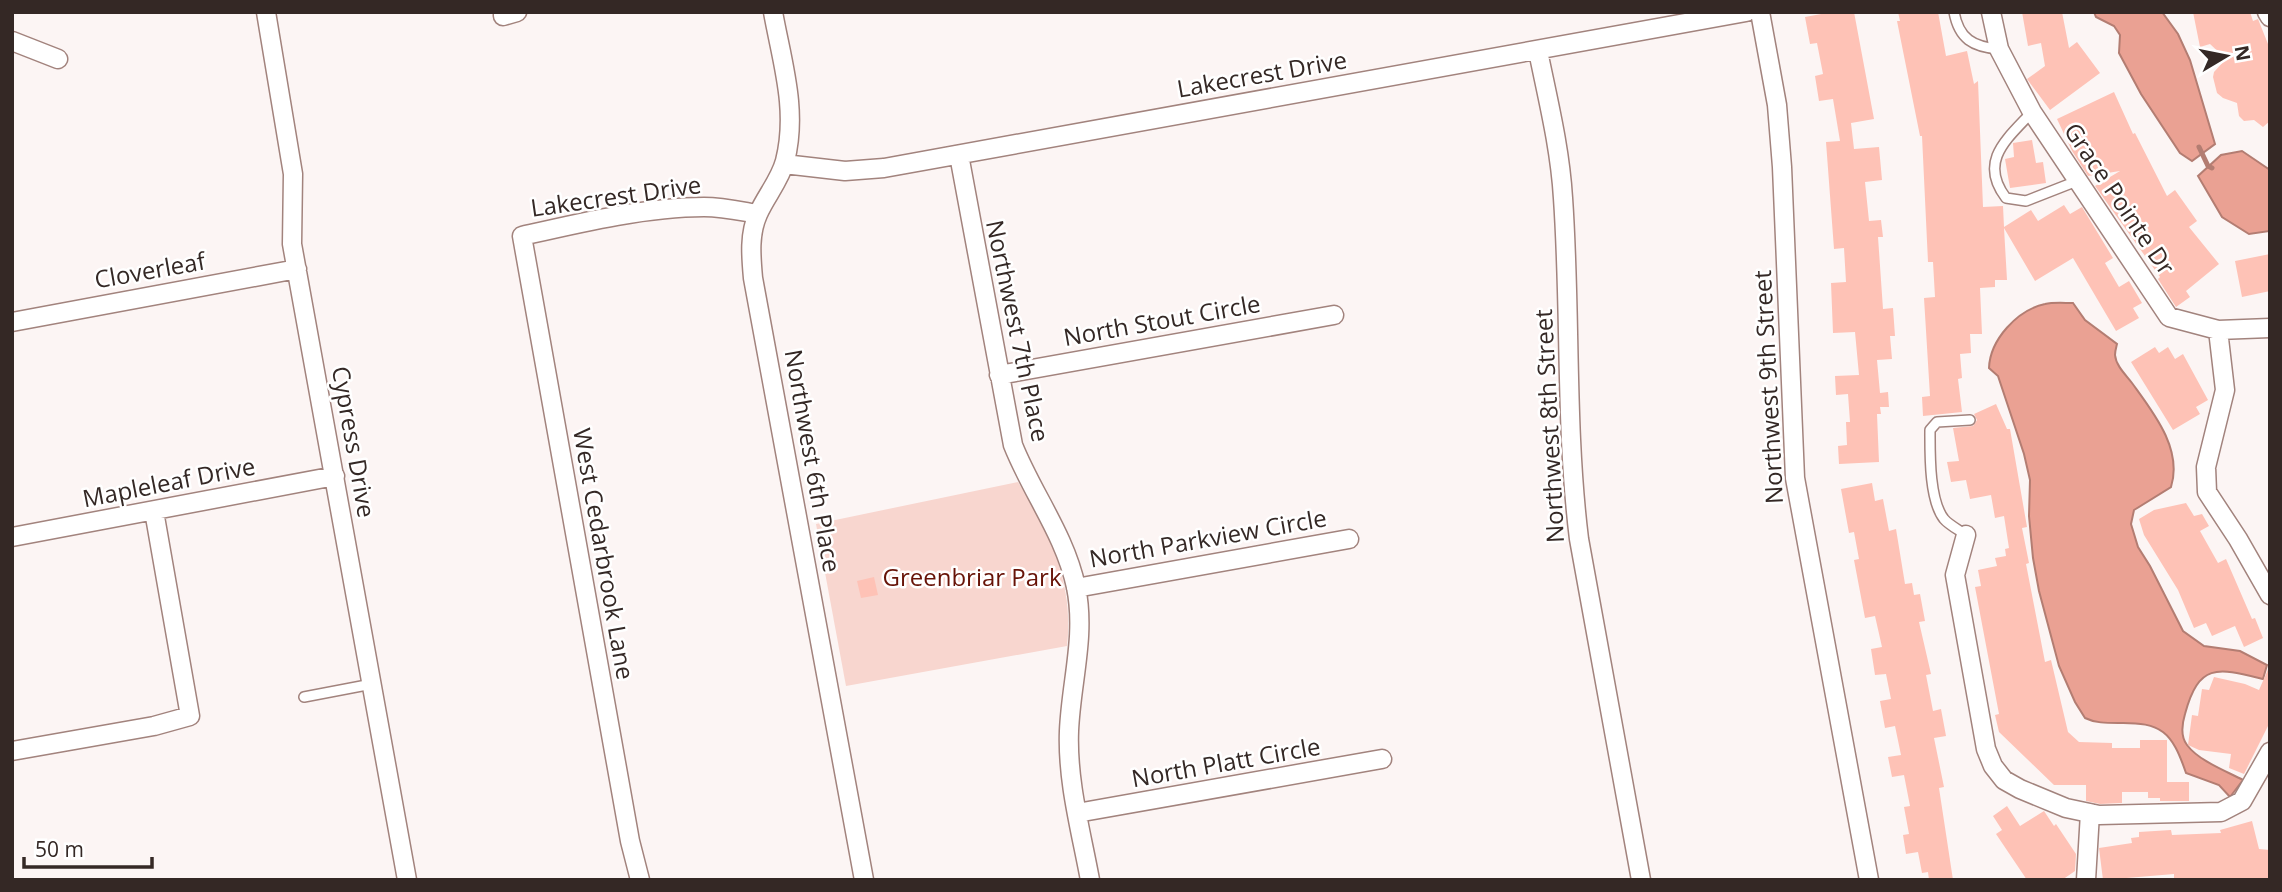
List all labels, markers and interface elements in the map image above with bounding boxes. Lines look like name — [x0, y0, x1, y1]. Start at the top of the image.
north arrow — [2191, 21, 2261, 91]
street label: Lakecrest Drive — [1174, 42, 1349, 105]
text: N — [2229, 43, 2257, 63]
street label: Grace Pointe Dr — [2057, 116, 2183, 281]
street label: Lakecrest Drive — [528, 167, 703, 224]
street label: Northwest 7th Place — [979, 217, 1058, 445]
street label: Cloverleaf — [92, 243, 210, 295]
street label: Northwest 9th Street — [1745, 269, 1790, 505]
street label: North Stout Circle — [1061, 286, 1263, 353]
street label: Northwest 8th Street — [1526, 308, 1571, 544]
street label: Northwest 6th Place — [778, 347, 849, 575]
street label: Cypress Drive — [325, 364, 384, 520]
street label: West Cedarbrook Lane — [566, 426, 643, 682]
street label: Mapleleaf Drive — [80, 449, 258, 514]
street label: North Parkview Circle — [1087, 500, 1329, 575]
park label: Greenbriar Park — [882, 560, 1062, 593]
street label: North Platt Circle — [1129, 729, 1323, 794]
scale bar — [24, 826, 152, 870]
text: 50 m — [35, 835, 84, 863]

